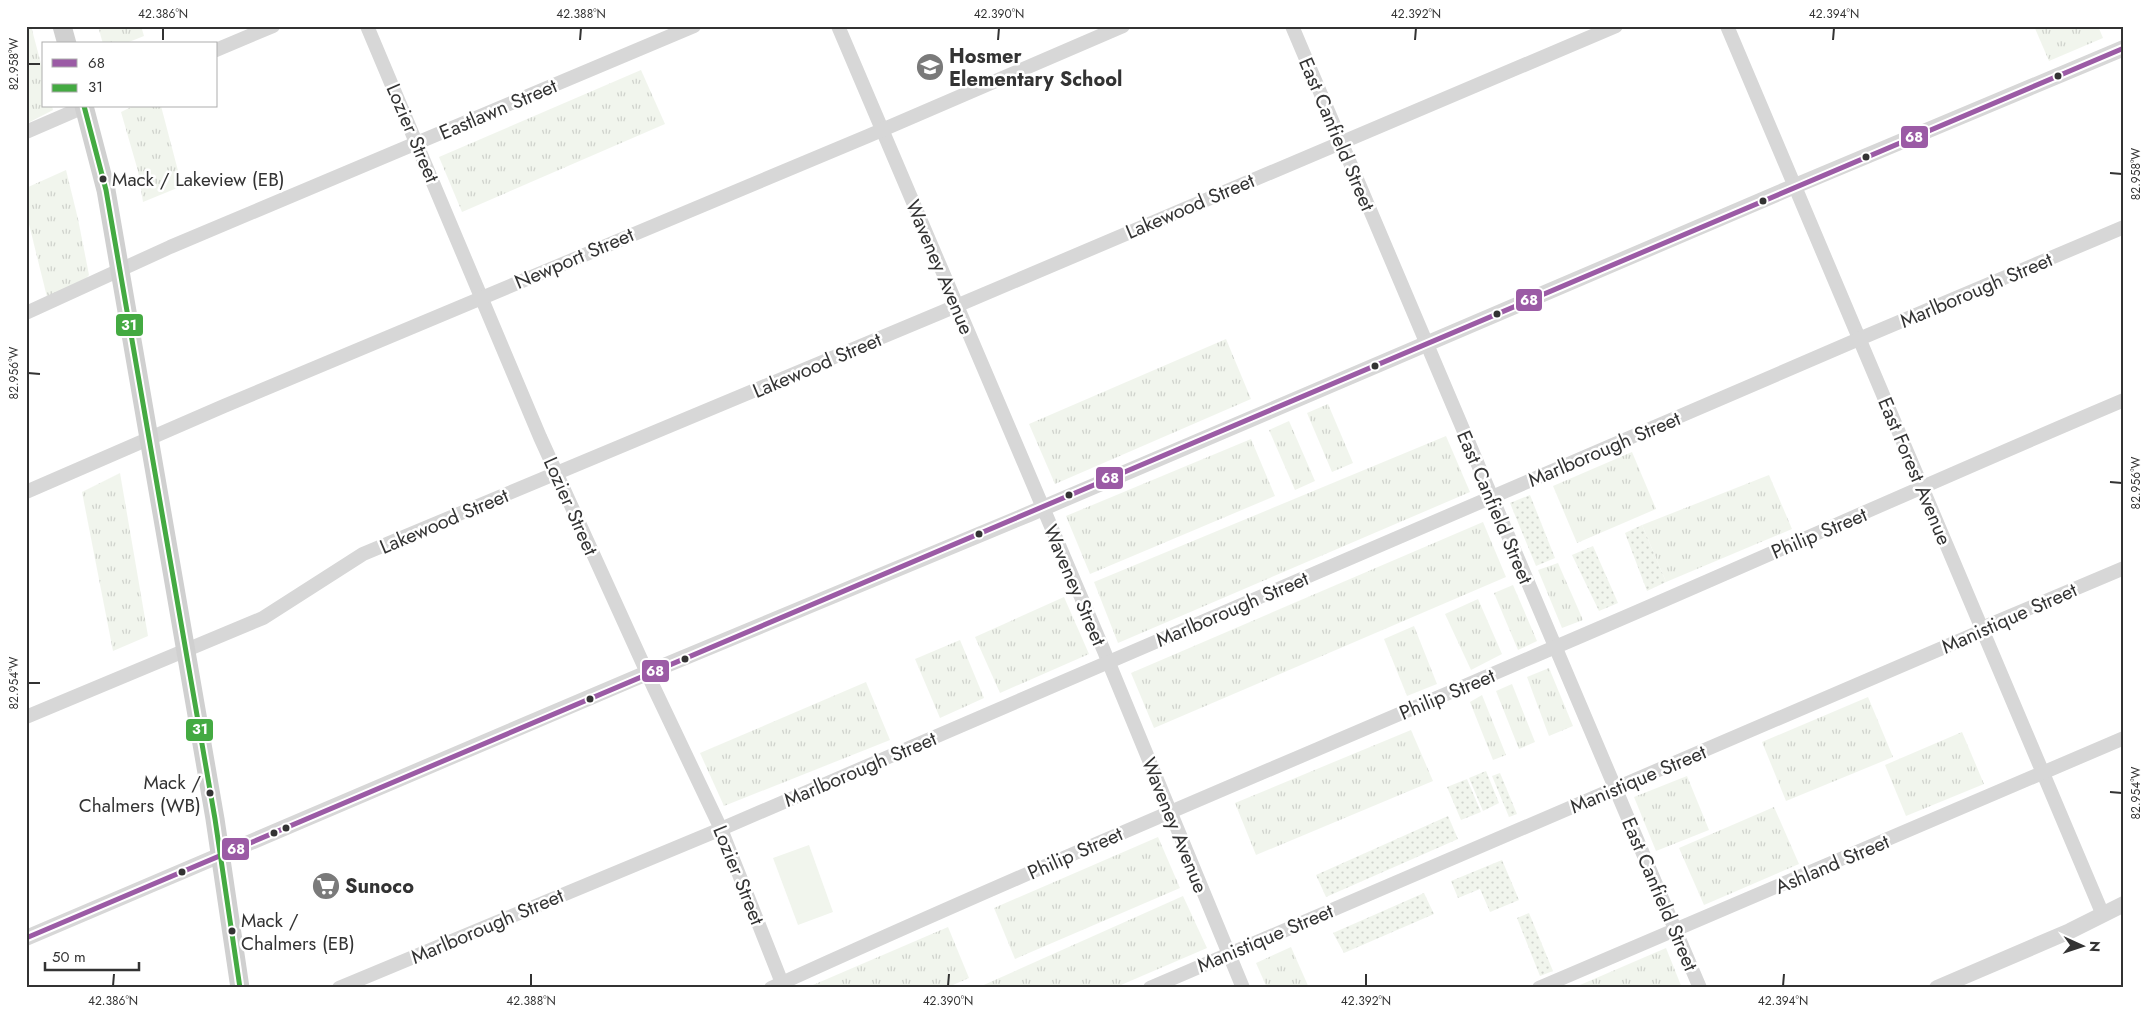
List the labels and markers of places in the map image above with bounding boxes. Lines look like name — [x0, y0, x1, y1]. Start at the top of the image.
place label: Hosmer Elementary School — [949, 42, 1122, 94]
school or university icon: Hosmer Elementary School — [915, 52, 945, 82]
unlabelled marker — [2053, 71, 2063, 81]
unlabelled marker — [1861, 152, 1871, 162]
place label: Mack / Lakeview (EB) — [112, 166, 285, 193]
marker: Mack / Lakeview (EB) — [98, 174, 108, 184]
unlabelled marker — [1758, 196, 1768, 206]
unlabelled marker — [1492, 309, 1502, 319]
unlabelled marker — [1370, 361, 1380, 371]
unlabelled marker — [1064, 490, 1074, 500]
unlabelled marker — [974, 529, 984, 539]
unlabelled marker — [680, 654, 690, 664]
unlabelled marker — [585, 694, 595, 704]
place label: Mack / Chalmers (WB) — [79, 769, 201, 819]
marker: Mack / Chalmers (WB) — [205, 788, 215, 798]
unlabelled marker — [281, 823, 291, 833]
unlabelled marker — [269, 828, 279, 838]
unlabelled marker — [177, 867, 187, 877]
supermarket icon: Sunoco — [311, 871, 341, 901]
place label: Sunoco — [345, 872, 414, 901]
place label: Mack / Chalmers (EB) — [241, 907, 355, 957]
marker: Mack / Chalmers (EB) — [227, 926, 237, 936]

